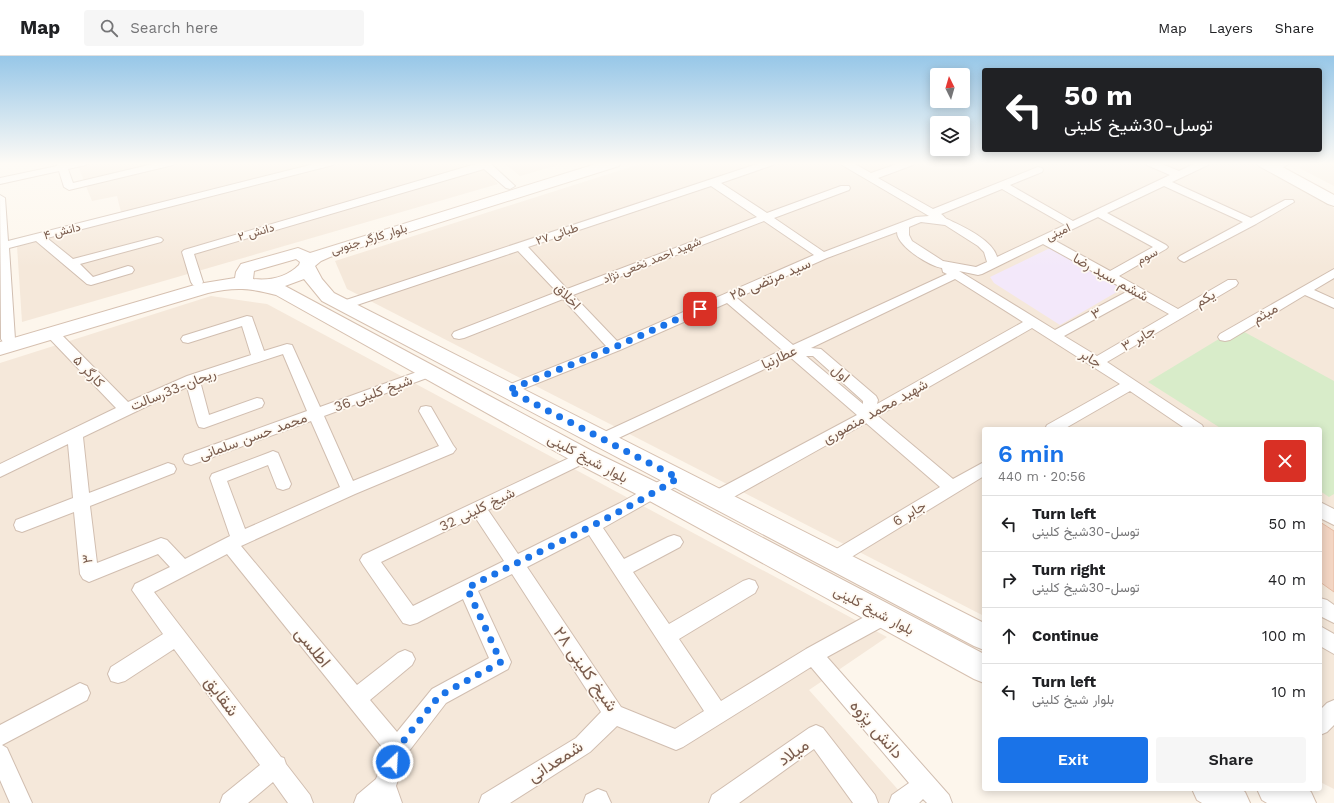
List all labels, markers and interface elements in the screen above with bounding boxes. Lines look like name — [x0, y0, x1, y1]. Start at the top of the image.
search box — [84, 10, 364, 46]
text: Map — [20, 16, 60, 39]
icon: search — [98, 17, 120, 39]
text: Search here — [130, 19, 218, 37]
text: Map — [1158, 20, 1187, 36]
text: Layers — [1209, 20, 1253, 36]
text: Share — [1275, 20, 1314, 36]
north arrow — [930, 68, 970, 108]
map controls — [930, 68, 970, 156]
text: 50 m — [1064, 79, 1133, 112]
icon: left — [998, 84, 1050, 136]
text: توسل-30شیخ کلینی — [1064, 114, 1213, 135]
button: layers — [930, 116, 970, 156]
street label: دانش ۴ — [42, 220, 82, 243]
street label: دانش ۲ — [236, 220, 276, 245]
street label: طبائی ۲۷ — [534, 220, 581, 249]
street label: امینی — [1044, 220, 1073, 245]
street label: بلوار کارگر جنوبی — [329, 221, 409, 258]
street label: شهید احمد نخعی نژاد — [601, 234, 704, 287]
street label: سوم — [1134, 245, 1160, 268]
street label: ششم سید رضا — [1070, 250, 1152, 305]
street label: ۲۵ سید مرتضی — [727, 255, 813, 304]
street label: اخلاق — [551, 279, 584, 313]
street label: یکم — [1192, 286, 1218, 311]
pin — [683, 292, 717, 326]
icon: arrive — [689, 298, 711, 320]
street label: میثم — [1250, 299, 1281, 327]
street label: ۳ — [1088, 304, 1104, 322]
street label: جابر ۳ — [1118, 322, 1158, 355]
street label: عطارنیا — [759, 342, 800, 373]
street label: جابر — [1076, 345, 1105, 372]
street label: کارگر ۵ — [69, 352, 108, 391]
street label: اول — [827, 361, 853, 387]
street label: ریحان-33رسالت — [128, 365, 219, 414]
street label: شیخ کلینی 36 — [332, 371, 415, 417]
street label: شهید محمد منصوری — [820, 375, 931, 447]
street label: محمد حسن سلمانی — [197, 409, 309, 464]
street label: بلوار شیخ کلینی — [544, 430, 631, 488]
text: 6 min — [998, 440, 1064, 468]
button: close — [1264, 440, 1306, 482]
text: 440 m · 20:56 — [998, 469, 1086, 484]
street label: شیخ کلینی 32 — [437, 484, 519, 537]
street label: جابر 6 — [890, 497, 929, 530]
text: Turn left — [1032, 505, 1096, 523]
icon: left — [998, 513, 1020, 535]
text: 50 m — [1269, 515, 1306, 533]
text: توسل-30شیخ کلینی — [1032, 524, 1140, 539]
street label: ۳ — [79, 554, 95, 564]
text: Turn right — [1032, 561, 1105, 579]
icon: right — [998, 569, 1020, 591]
text: 40 m — [1268, 571, 1306, 589]
text: توسل-30شیخ کلینی — [1032, 580, 1140, 595]
street label: بلوار شیخ کلینی — [830, 582, 917, 640]
street label: اطلسی — [290, 623, 335, 672]
street label: شیخ کلینی ۲۸ — [548, 623, 622, 716]
icon: ahead — [998, 625, 1020, 647]
text: Continue — [1032, 627, 1099, 645]
text: 100 m — [1262, 627, 1306, 645]
street label: شقایق — [200, 672, 243, 720]
text: Turn left — [1032, 673, 1096, 691]
icon: left — [998, 681, 1020, 703]
text: 10 m — [1271, 683, 1306, 701]
text: بلوار شیخ کلینی — [1032, 692, 1114, 707]
street label: دانش پژوه — [845, 695, 908, 764]
street label: میلاد — [773, 734, 813, 770]
street label: شمعدانی — [524, 736, 587, 787]
button: Exit — [998, 737, 1148, 783]
button: Share — [1156, 737, 1306, 783]
position arrow — [372, 741, 414, 783]

